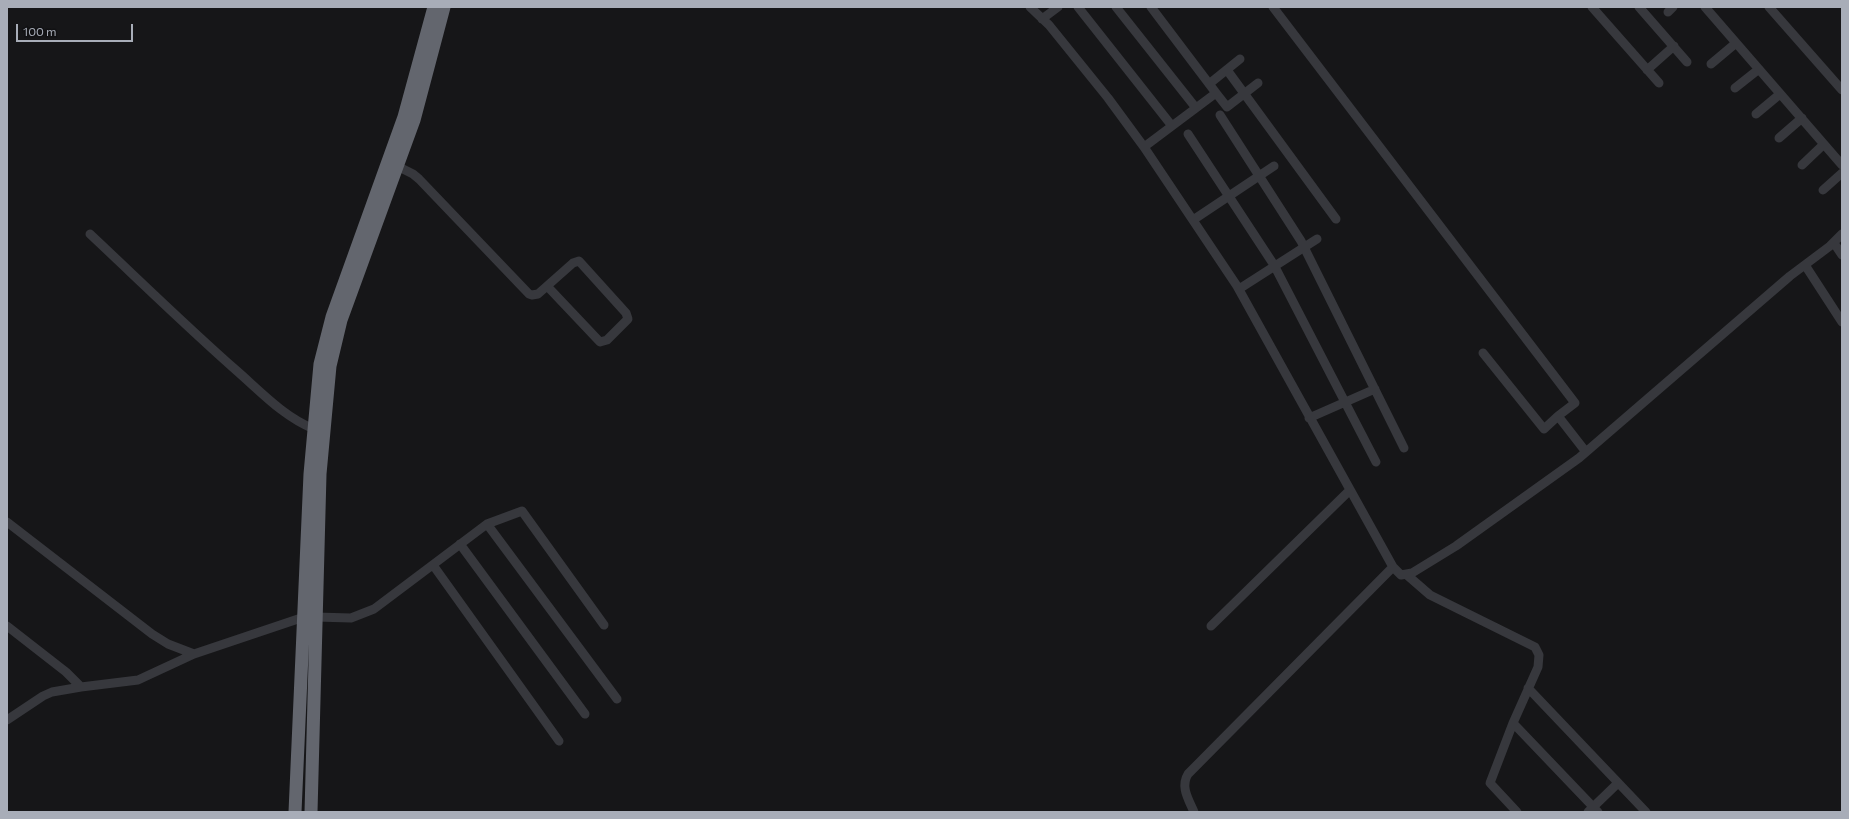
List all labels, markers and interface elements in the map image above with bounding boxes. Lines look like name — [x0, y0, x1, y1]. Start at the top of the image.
scale bar — [18, 16, 135, 42]
text: 100 m — [23, 24, 57, 38]

